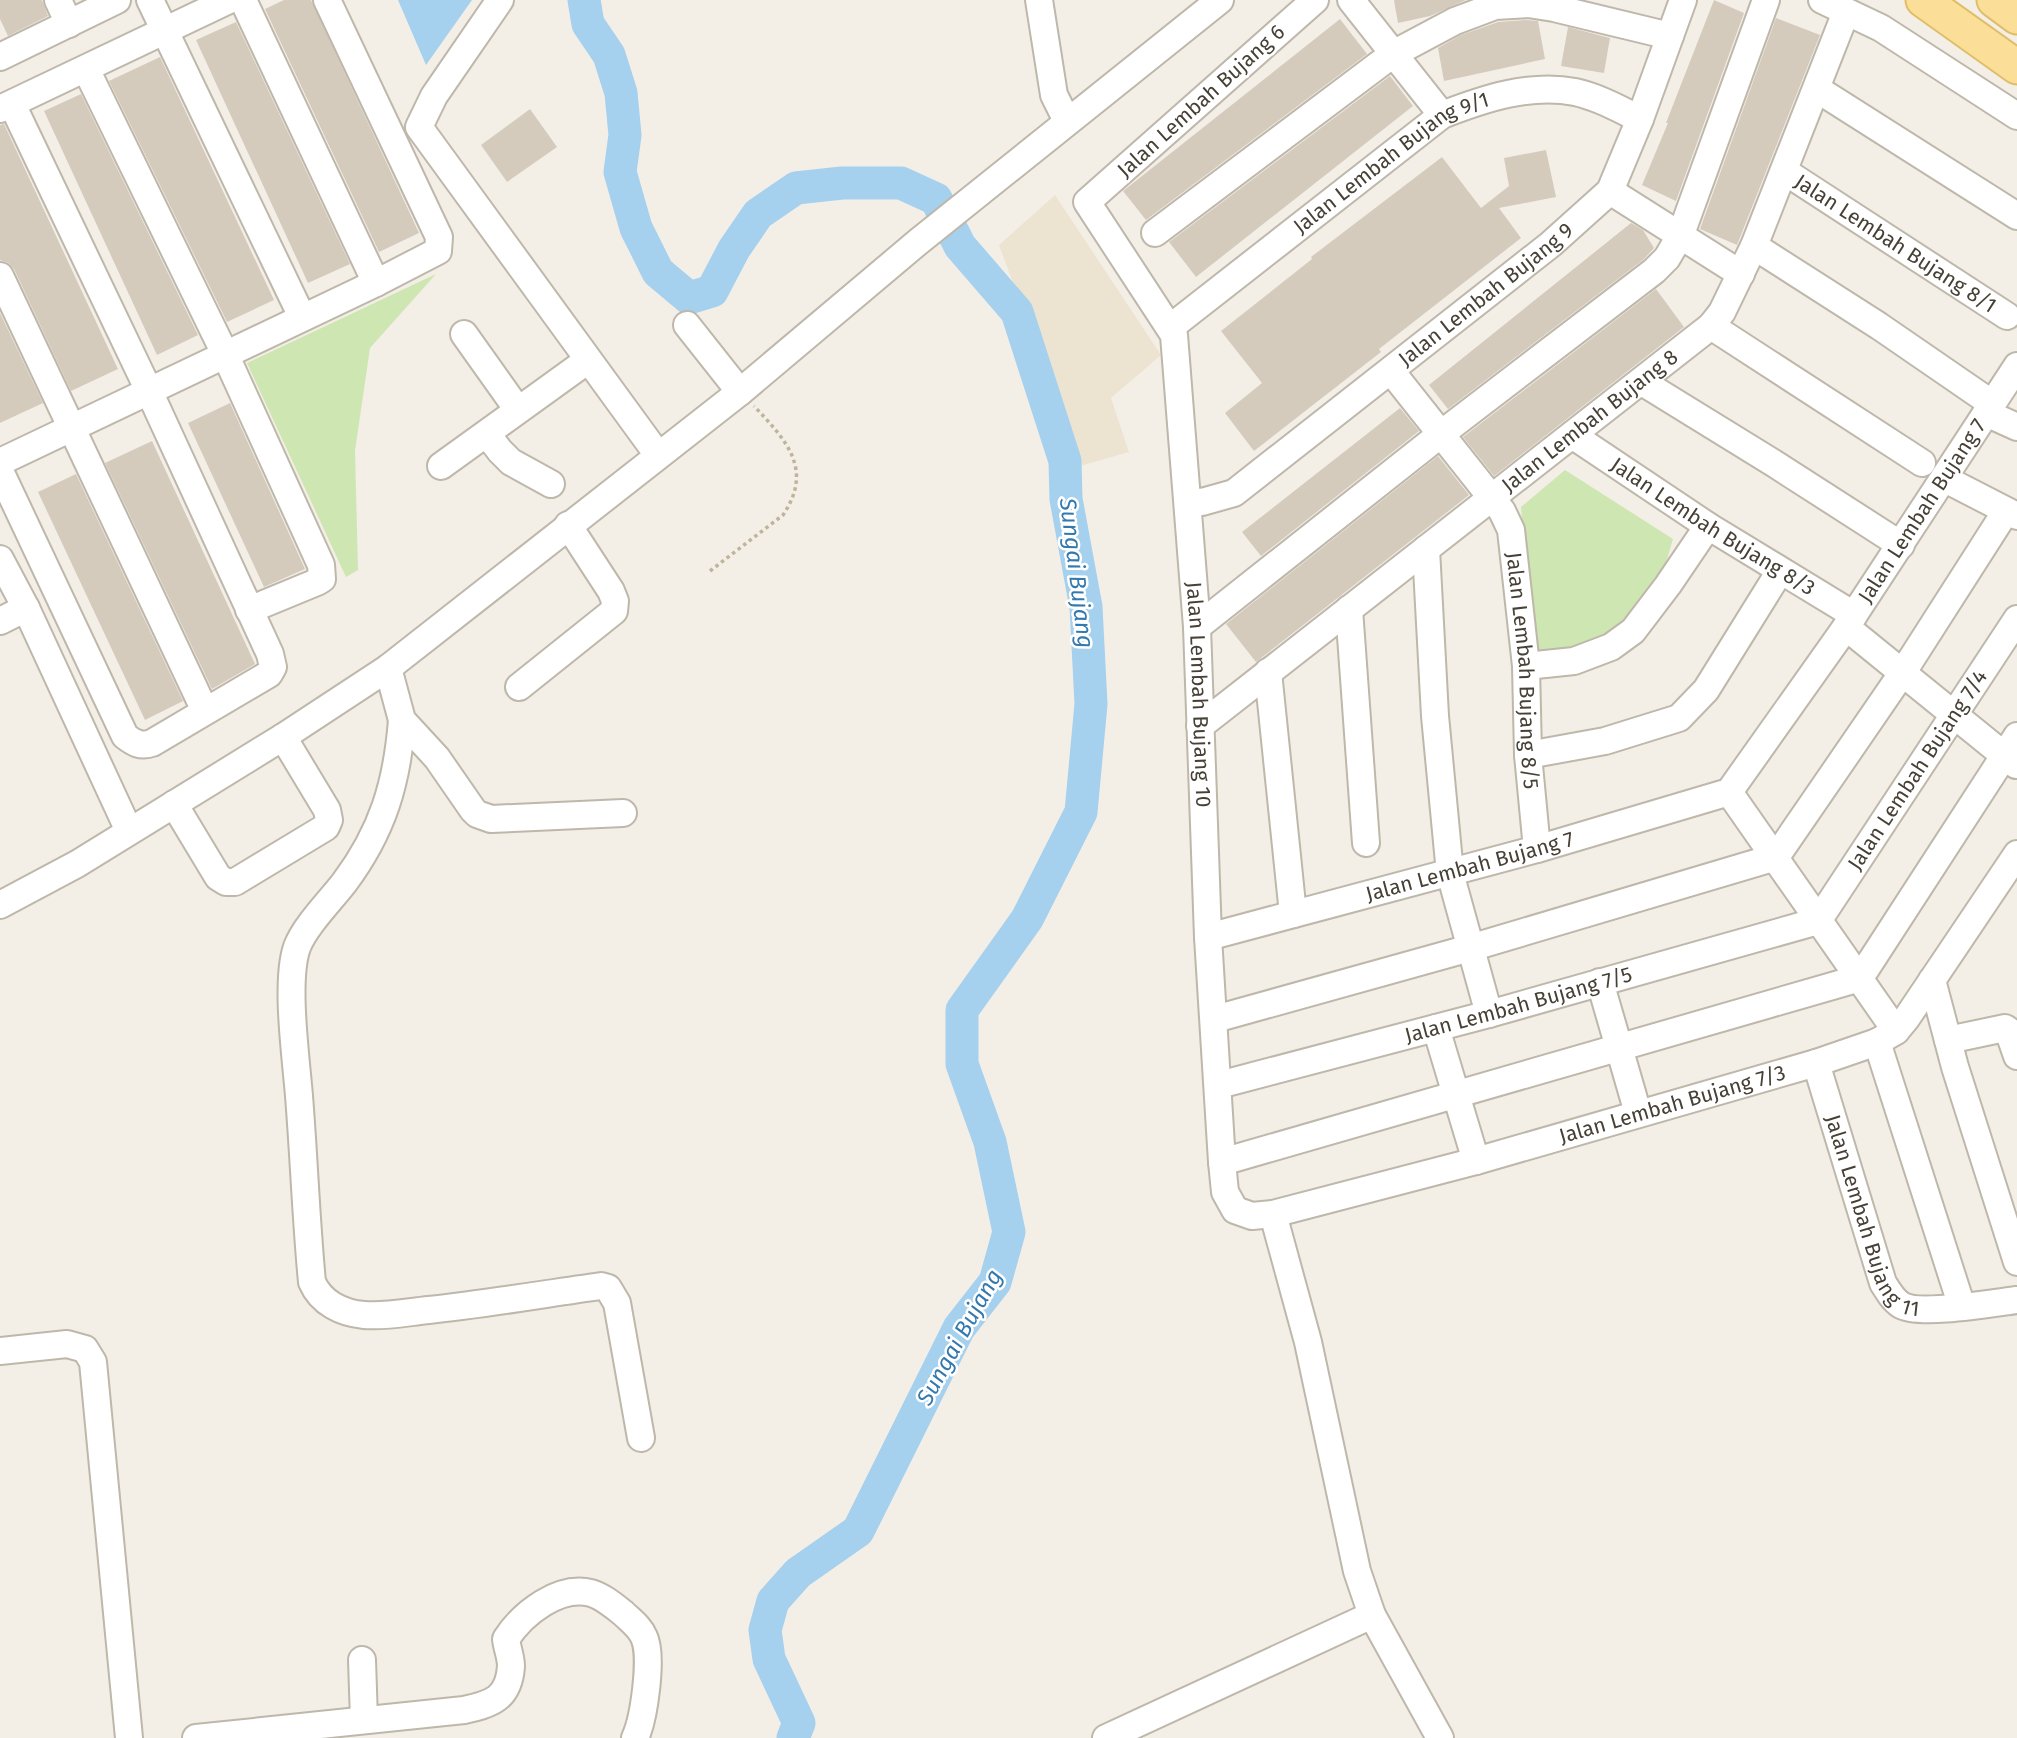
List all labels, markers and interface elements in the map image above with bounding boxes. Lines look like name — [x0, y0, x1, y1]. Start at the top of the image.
street label: Jalan Lembah Bujang 6 — [1112, 19, 1290, 183]
street label: Jalan Lembah Bujang 9/1 — [1288, 86, 1492, 239]
street label: Jalan Lembah Bujang 8/1 — [1790, 168, 2001, 319]
street label: Jalan Lembah Bujang 9 — [1393, 217, 1579, 372]
street label: Jalan Lembah Bujang 8 — [1496, 344, 1683, 498]
street label: Jalan Lembah Bujang 7 — [1852, 414, 1992, 608]
street label: Jalan Lembah Bujang 8/3 — [1606, 452, 1820, 601]
water label: Sungai Bujang — [1054, 495, 1100, 650]
street label: Jalan Lembah Bujang 8/5 — [1501, 551, 1544, 790]
street label: Jalan Lembah Bujang 10 — [1180, 581, 1216, 808]
street label: Jalan Lembah Bujang 7/4 — [1842, 665, 1993, 875]
street label: Jalan Lembah Bujang 7 — [1363, 826, 1577, 907]
street label: Jalan Lembah Bujang 7/5 — [1402, 961, 1635, 1049]
street label: Jalan Lembah Bujang 7/3 — [1556, 1059, 1788, 1149]
street label: Jalan Lembah Bujang 11 — [1819, 1111, 1921, 1322]
water label: Sungai Bujang — [910, 1264, 1008, 1411]

